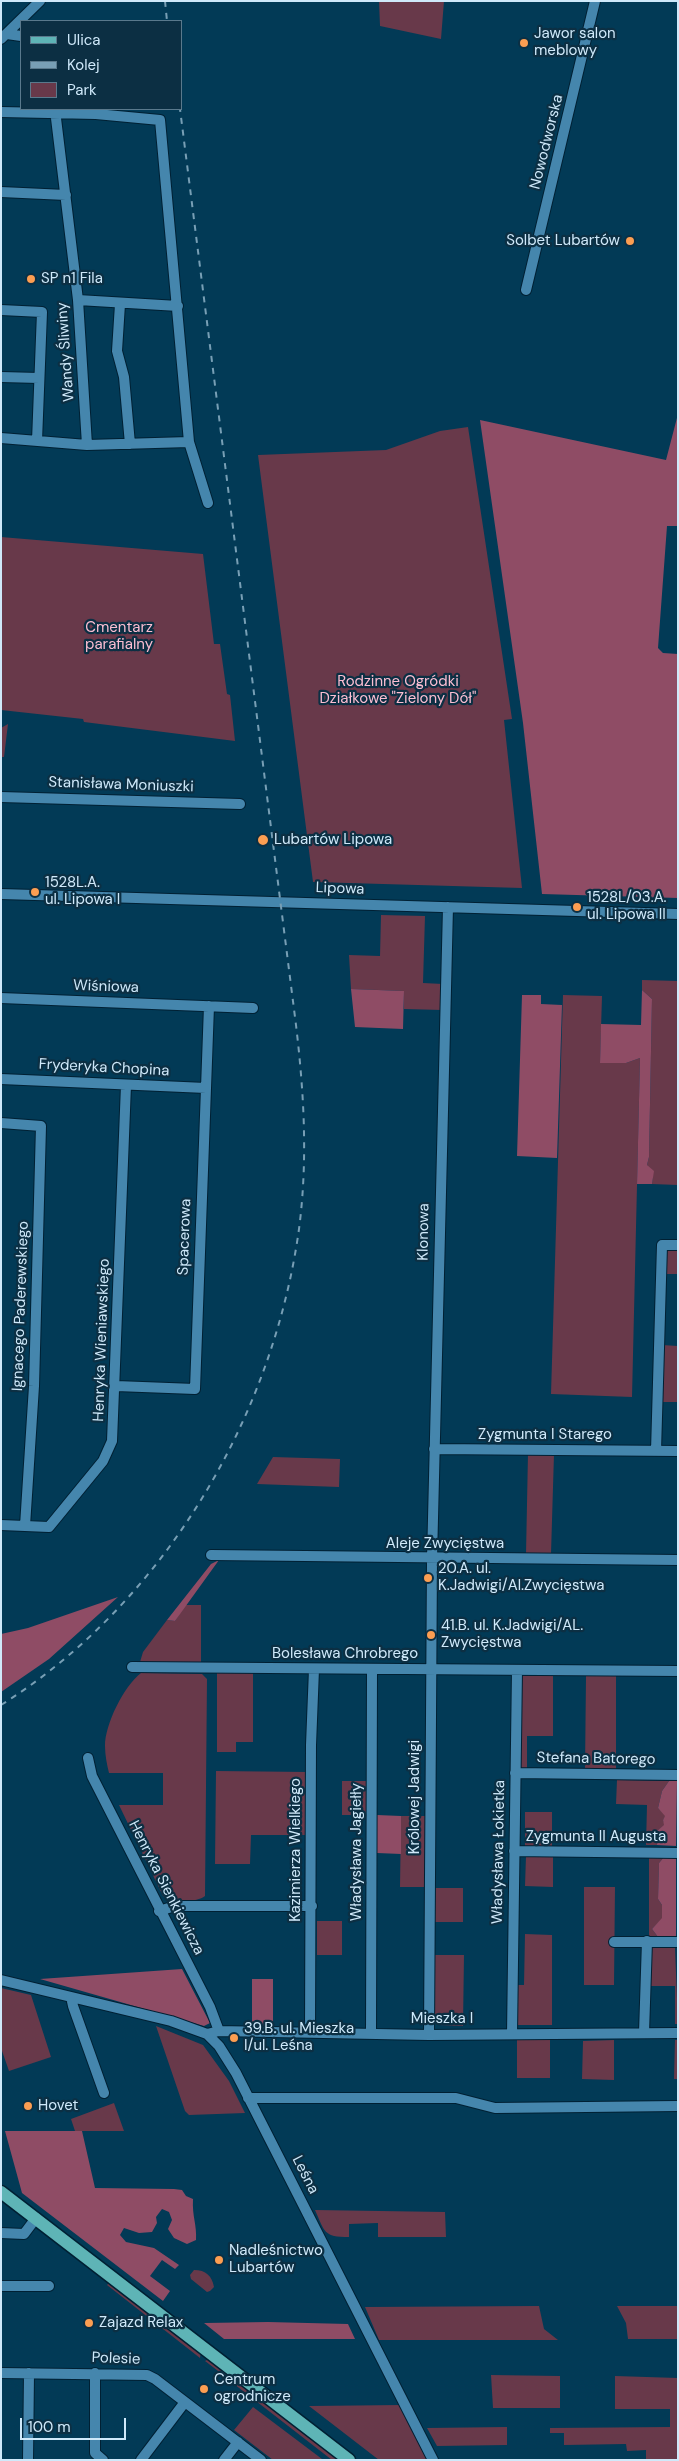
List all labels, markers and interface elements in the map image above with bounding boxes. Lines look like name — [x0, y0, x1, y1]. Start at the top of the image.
legend — [20, 20, 182, 110]
place label: Jawor salon meblowy — [534, 25, 616, 60]
text: Ulica — [67, 30, 101, 50]
marker: Jawor salon meblowy — [518, 37, 530, 49]
text: Kolej — [67, 55, 100, 75]
text: Park — [67, 80, 97, 100]
street label: Nowodworska — [527, 93, 567, 191]
place label: Solbet Lubartów — [506, 232, 620, 250]
marker: Solbet Lubartów — [624, 235, 636, 247]
place label: SP n1 Fila — [41, 270, 103, 288]
marker: SP n1 Fila — [25, 273, 37, 285]
street label: Wandy Śliwiny — [54, 302, 78, 402]
park label: Cmentarz parafialny — [85, 619, 153, 654]
park label: Rodzinne Ogródki Działkowe "Zielony Dół" — [320, 673, 476, 708]
street label: Stanisława Moniuszki — [48, 773, 194, 797]
place label: Lubartów Lipowa — [274, 831, 392, 849]
marker: Lubartów Lipowa — [256, 833, 270, 847]
place label: 1528L.A. ul. Lipowa I — [45, 874, 120, 909]
street label: Lipowa — [315, 879, 365, 899]
marker: 1528L.A. ul. Lipowa I — [29, 886, 41, 898]
place label: 1528L/03.A. ul. Lipowa II — [587, 889, 667, 924]
marker: 1528L/03.A. ul. Lipowa II — [571, 901, 583, 913]
street label: Wiśniowa — [73, 977, 139, 997]
street label: Fryderyka Chopina — [38, 1056, 170, 1080]
street label: Spacerowa — [175, 1198, 195, 1276]
street label: Klonowa — [414, 1203, 434, 1261]
street label: Ignacego Paderewskiego — [9, 1221, 33, 1391]
street label: Henryka Wieniawskiego — [90, 1258, 114, 1422]
street label: Zygmunta I Starego — [478, 1426, 612, 1444]
street label: Aleje Zwycięstwa — [386, 1535, 504, 1553]
place label: 20.A. ul. K.Jadwigi/Al.Zwycięstwa — [438, 1560, 604, 1595]
marker: 20.A. ul. K.Jadwigi/Al.Zwycięstwa — [422, 1572, 434, 1584]
place label: 41.B. ul. K.Jadwigi/AL. Zwycięstwa — [441, 1617, 583, 1652]
marker: 41.B. ul. K.Jadwigi/AL. Zwycięstwa — [425, 1629, 437, 1641]
street label: Bolesława Chrobrego — [272, 1645, 418, 1663]
street label: Królowej Jadwigi — [406, 1740, 424, 1854]
street label: Stefana Batorego — [536, 1749, 656, 1769]
street label: Kazimierza Wielkiego — [287, 1778, 305, 1922]
street label: Władysława Łokietka — [489, 1780, 509, 1924]
street label: Władysława Jagiełły — [348, 1783, 366, 1921]
street label: Henryka Sienkiewicza — [124, 1818, 208, 1958]
street label: Zygmunta II Augusta — [526, 1828, 666, 1846]
street label: Mieszka I — [411, 2010, 473, 2028]
place label: 39.B. ul. Mieszka I/ul. Leśna — [244, 2020, 354, 2055]
marker: 39.B. ul. Mieszka I/ul. Leśna — [228, 2032, 240, 2044]
place label: Hovet — [38, 2097, 78, 2115]
marker: Hovet — [22, 2100, 34, 2112]
street label: Leśna — [288, 2153, 322, 2197]
place label: Nadleśnictwo Lubartów — [229, 2242, 323, 2277]
marker: Nadleśnictwo Lubartów — [213, 2254, 225, 2266]
place label: Zajazd Relax — [99, 2314, 183, 2332]
marker: Zajazd Relax — [83, 2317, 95, 2329]
street label: Polesie — [91, 2349, 141, 2369]
place label: Centrum ogrodnicze — [214, 2371, 291, 2406]
marker: Centrum ogrodnicze — [198, 2383, 210, 2395]
scale bar — [22, 2408, 129, 2440]
text: 100 m — [28, 2417, 71, 2437]

